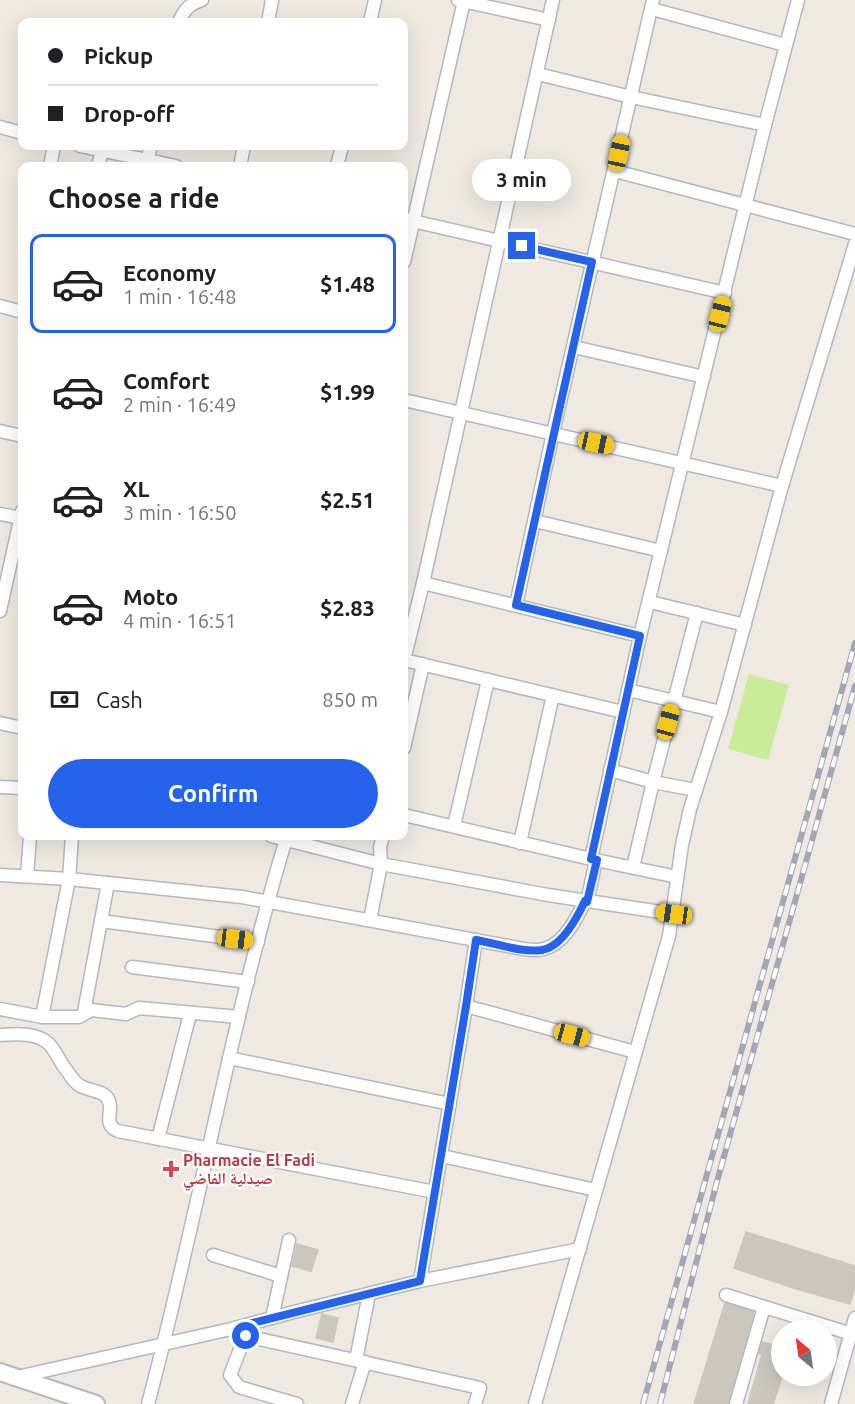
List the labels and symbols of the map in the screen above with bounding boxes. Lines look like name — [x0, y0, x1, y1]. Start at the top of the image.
car — [606, 134, 632, 172]
callout: 3 min — [472, 159, 572, 201]
route end — [508, 232, 535, 259]
car — [707, 294, 733, 334]
car — [577, 430, 615, 456]
car — [655, 702, 681, 742]
car — [655, 903, 693, 925]
car — [216, 928, 254, 950]
car — [552, 1022, 592, 1048]
place label: Pharmacie El Fadi صيدلية الفاضي — [183, 1151, 315, 1191]
marker: Pharmacie El Fadi صيدلية الفاضي — [164, 1162, 178, 1176]
north arrow — [771, 1320, 837, 1386]
route start — [232, 1322, 259, 1349]

